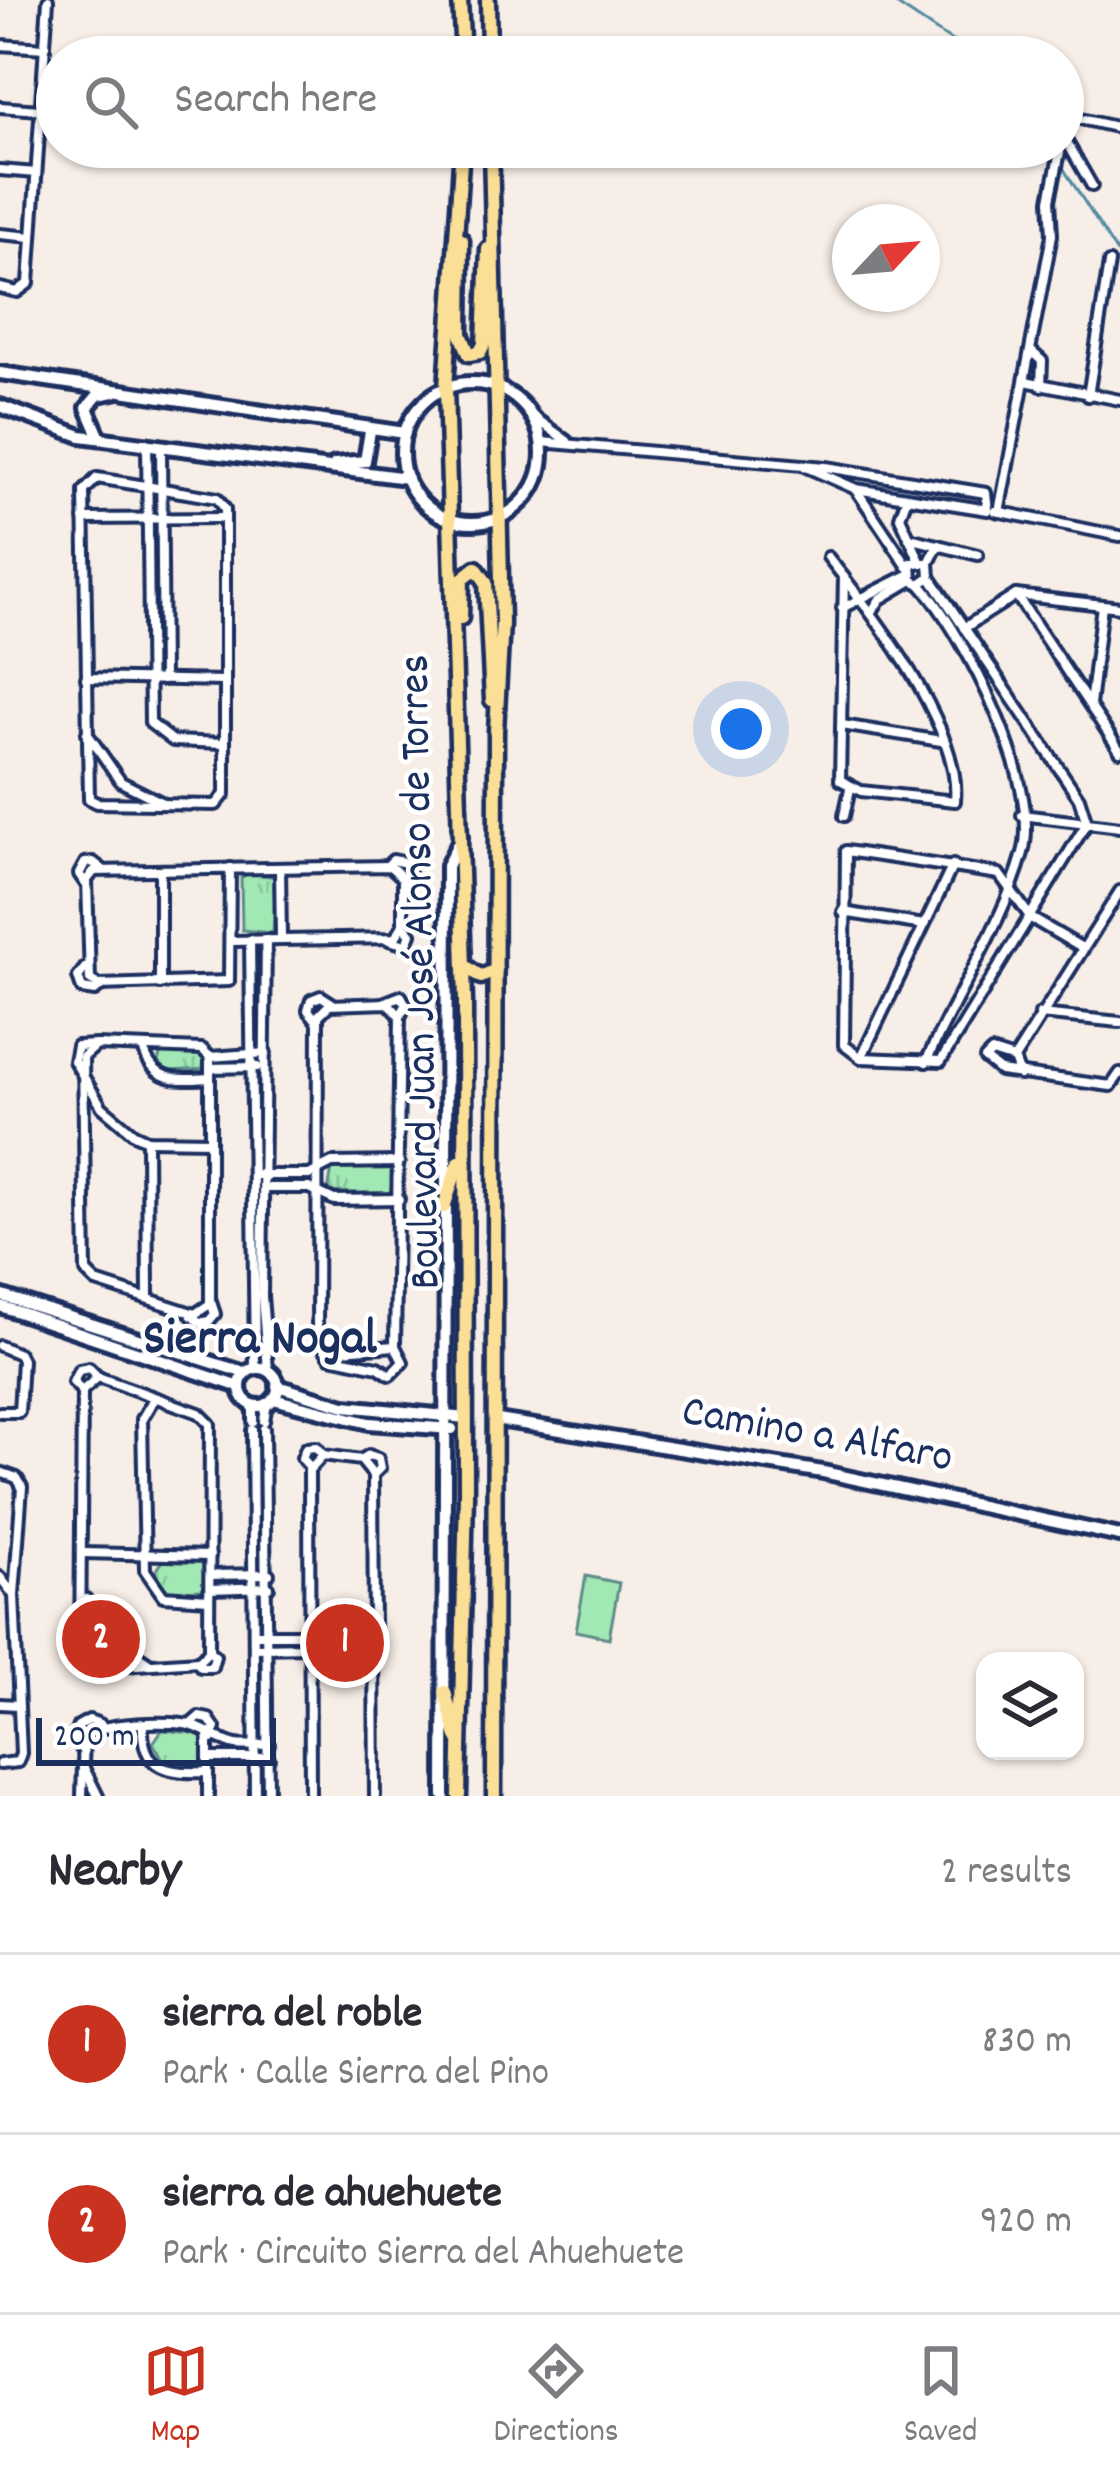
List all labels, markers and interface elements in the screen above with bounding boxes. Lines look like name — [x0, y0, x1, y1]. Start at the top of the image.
search box — [36, 36, 1084, 168]
icon: search — [78, 69, 144, 135]
text: Search here — [174, 70, 377, 134]
north arrow — [832, 204, 940, 312]
street label: Boulevard Juan José Alonso de Torres — [385, 654, 461, 1290]
your location — [711, 699, 771, 759]
district label: Sierra Nogal — [143, 1306, 378, 1378]
street label: Camino a Alfaro — [677, 1382, 957, 1492]
pin: 2 — [62, 1594, 140, 1684]
pin: 1 — [306, 1598, 384, 1688]
map controls — [976, 1652, 1084, 1760]
button: layers — [976, 1652, 1084, 1760]
scale bar — [36, 1712, 276, 1765]
text: 200 m — [54, 1715, 135, 1762]
text: Nearby — [48, 1838, 181, 1910]
text: 2 results — [941, 1847, 1072, 1902]
text: sierra del roble — [162, 1984, 422, 2048]
text: 1 — [83, 2016, 91, 2071]
text: 830 m — [982, 2016, 1072, 2071]
text: Park · Calle Sierra del Pino — [162, 2048, 549, 2103]
text: sierra de ahuehuete — [162, 2164, 502, 2228]
text: 2 — [78, 2196, 96, 2251]
text: 920 m — [980, 2196, 1072, 2251]
text: Park · Circuito Sierra del Ahuehuete — [162, 2228, 684, 2283]
tab: Map — [143, 2338, 209, 2457]
tab: Directions — [494, 2338, 619, 2457]
tab: Saved — [904, 2338, 977, 2457]

